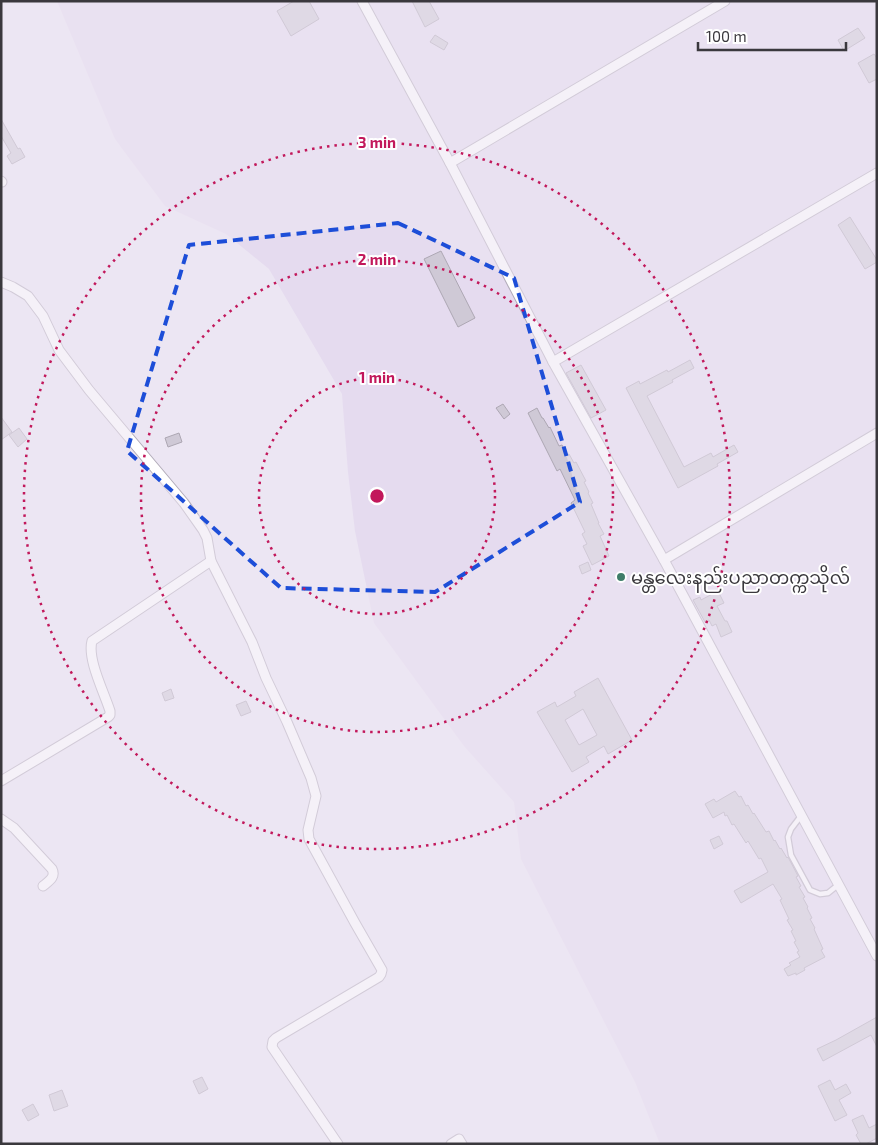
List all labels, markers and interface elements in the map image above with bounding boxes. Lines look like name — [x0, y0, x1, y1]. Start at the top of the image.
scale bar — [698, 20, 846, 52]
text: 100 m — [706, 27, 747, 45]
text: 3 min — [358, 133, 396, 151]
text: 2 min — [358, 250, 396, 268]
text: 1 min — [359, 368, 395, 386]
centre of rings — [368, 487, 386, 505]
place label: မန္တလေးနည်းပညာတက္ကသိုလ် — [631, 564, 850, 593]
marker: မန္တလေးနည်းပညာတက္ကသိုလ် — [615, 571, 627, 583]

